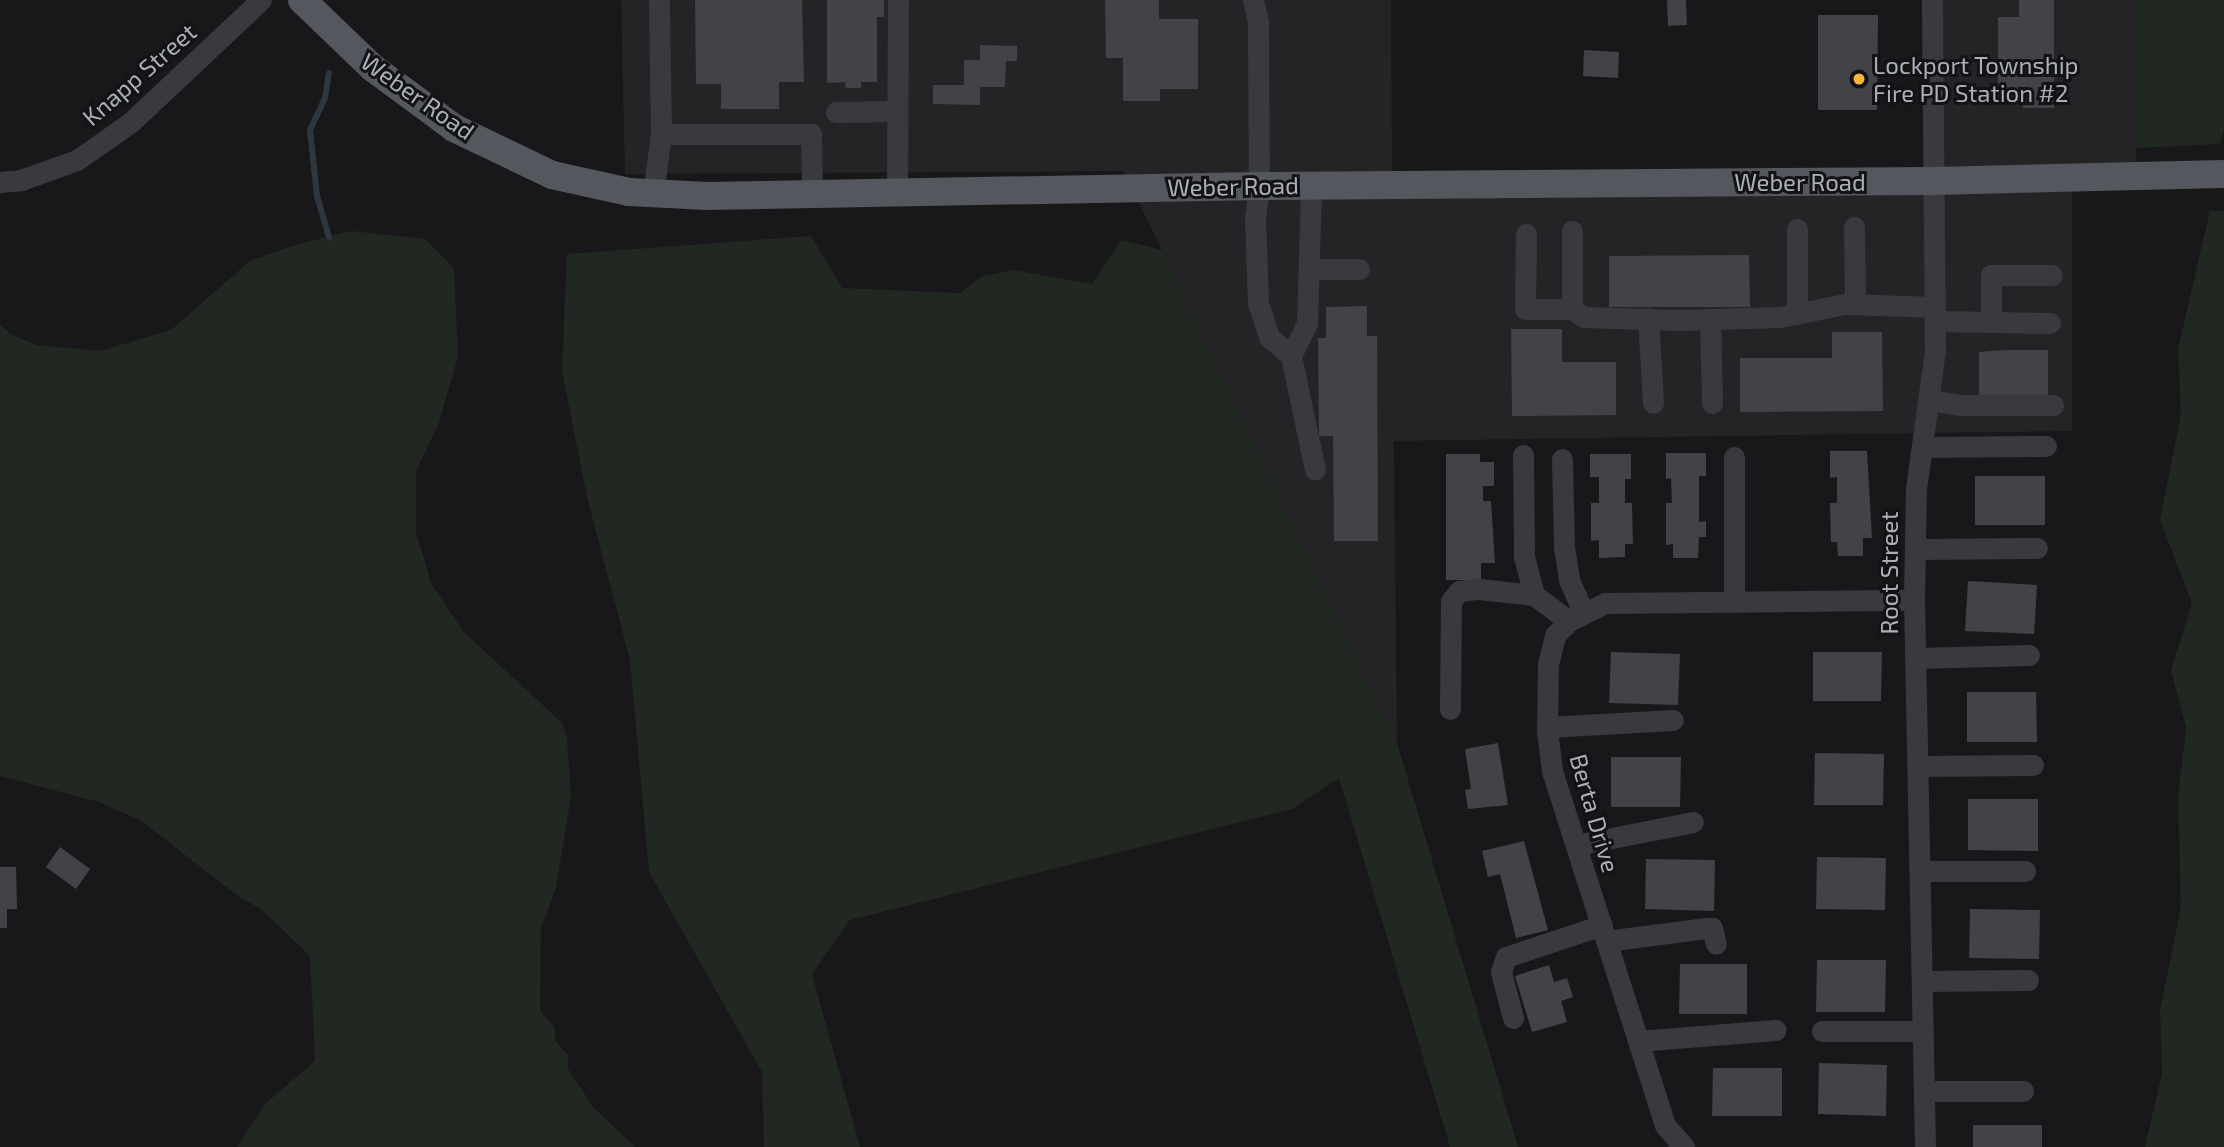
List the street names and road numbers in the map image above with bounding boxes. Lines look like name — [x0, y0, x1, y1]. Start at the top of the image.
street label: Knapp Street — [76, 17, 202, 131]
street label: Weber Road — [356, 46, 480, 146]
street label: Weber Road — [1734, 168, 1866, 196]
street label: Weber Road — [1167, 170, 1299, 202]
street label: Root Street — [1875, 511, 1903, 635]
street label: Berta Drive — [1564, 750, 1626, 876]

